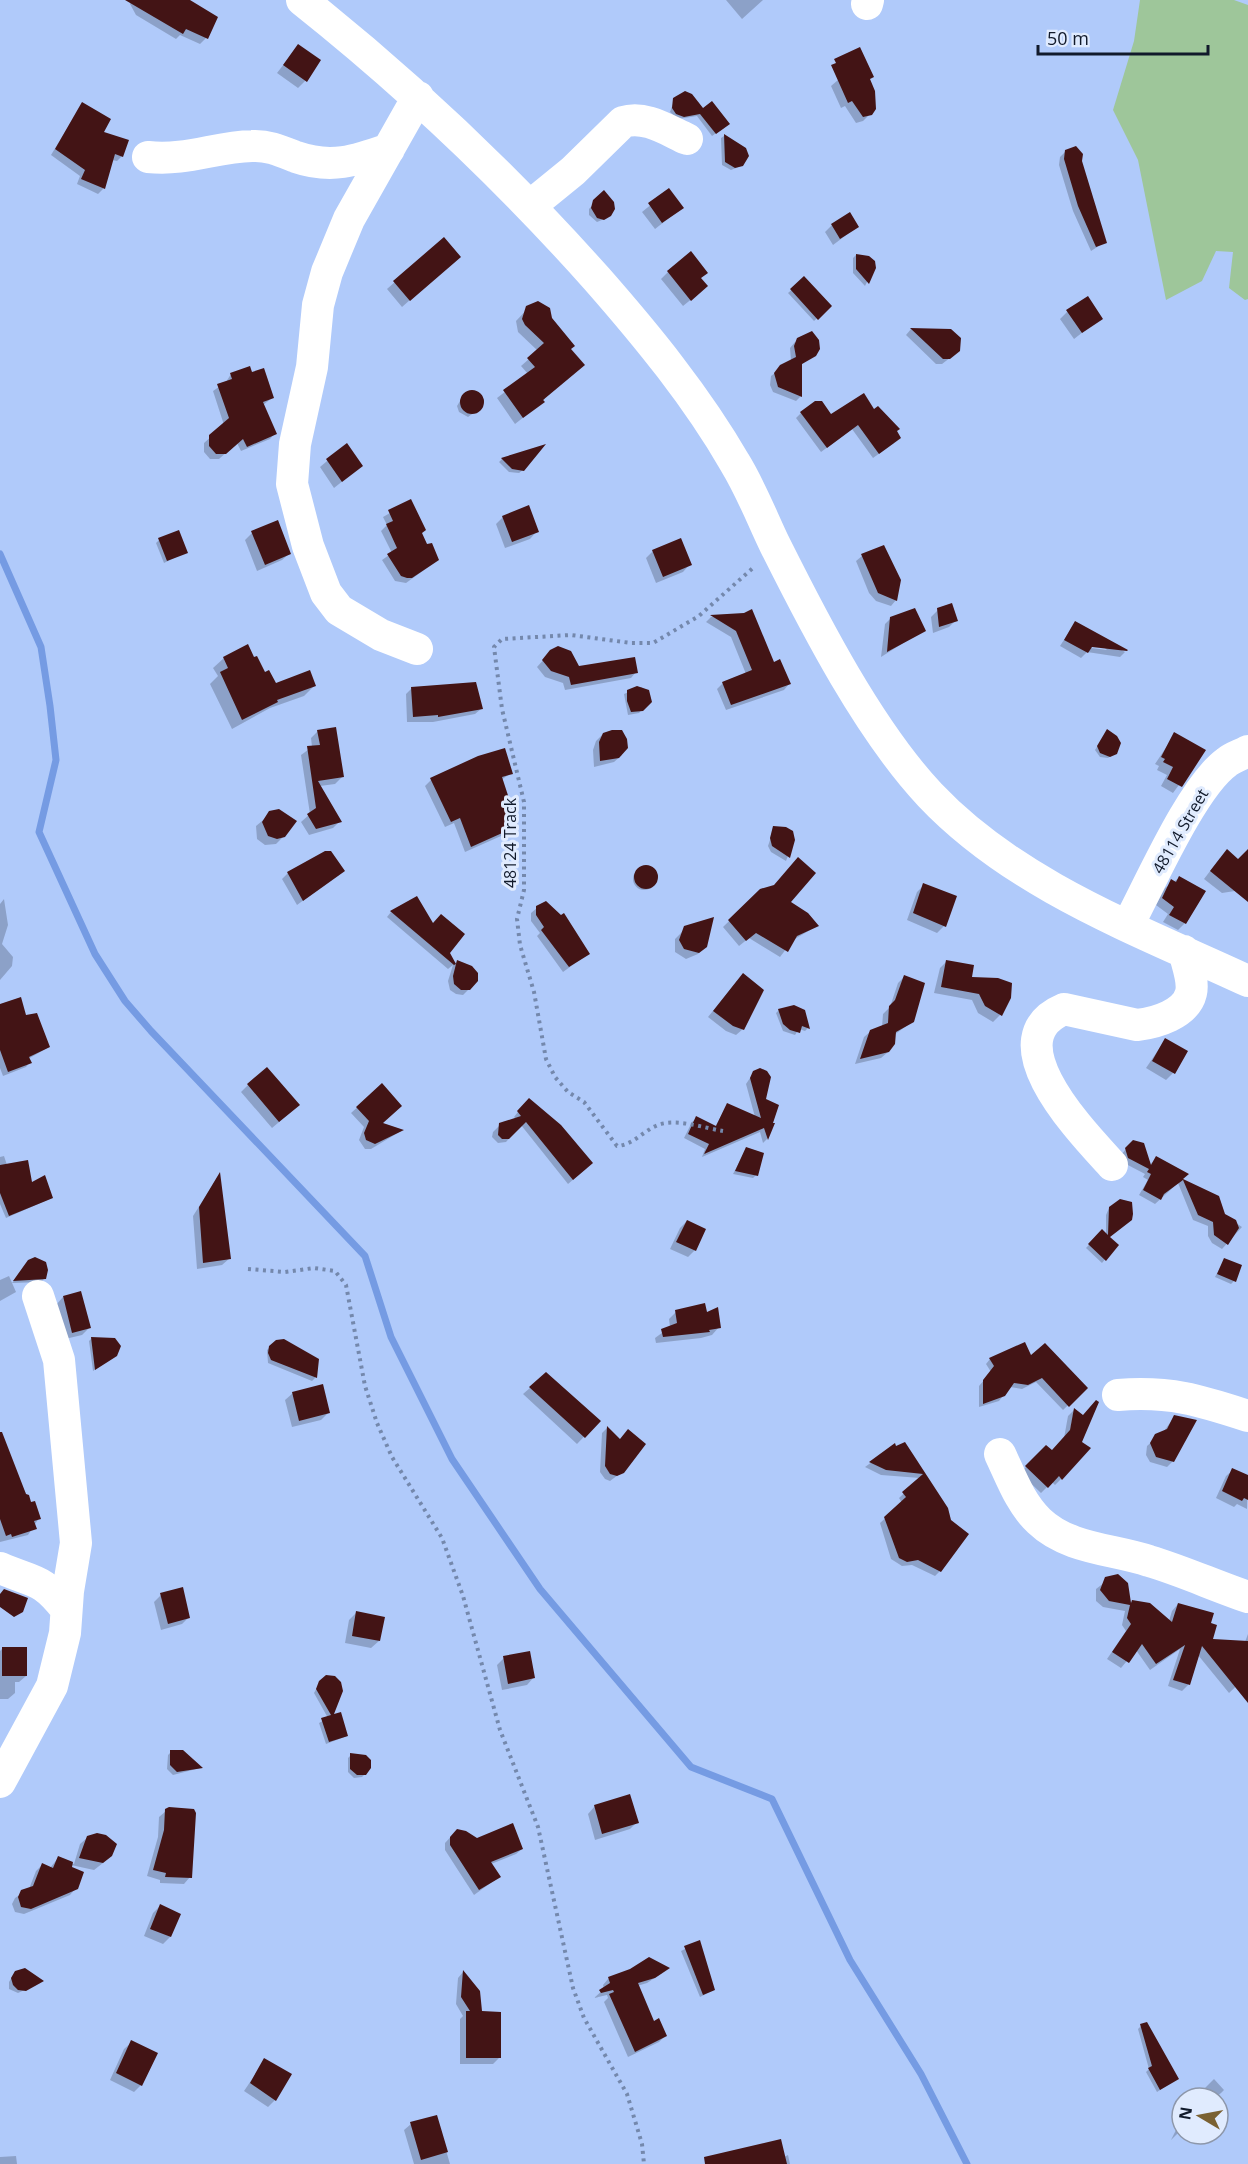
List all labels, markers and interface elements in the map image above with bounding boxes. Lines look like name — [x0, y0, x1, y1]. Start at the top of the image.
scale bar — [1038, 18, 1208, 56]
text: 50 m — [1047, 26, 1089, 50]
street label: 48114 Street — [1147, 784, 1213, 877]
street label: 48124 Track — [499, 797, 521, 888]
north arrow — [1170, 2086, 1230, 2146]
text: N — [1173, 2105, 1197, 2122]

